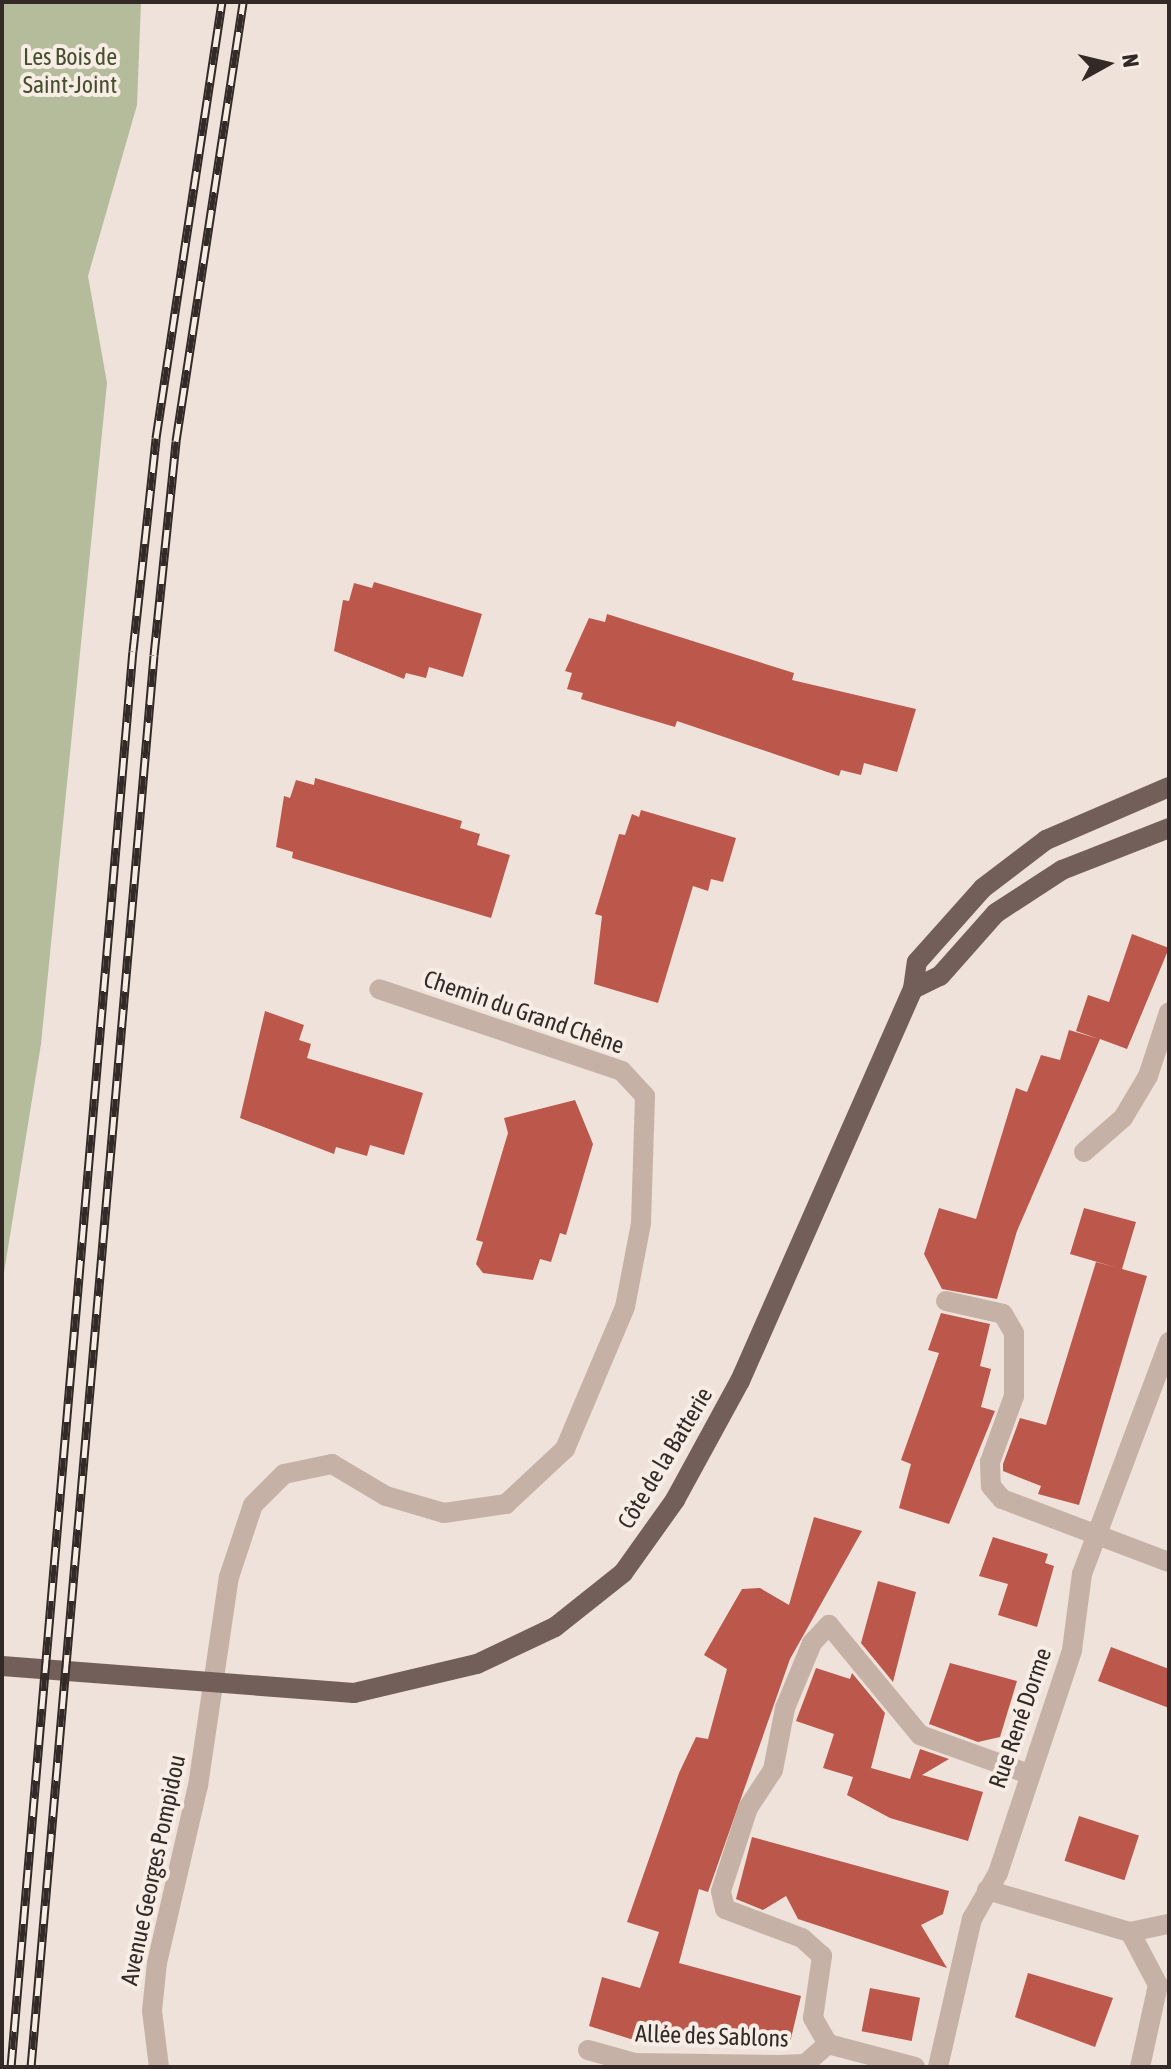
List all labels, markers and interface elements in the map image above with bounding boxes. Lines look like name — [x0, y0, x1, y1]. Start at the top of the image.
north arrow — [1067, 24, 1147, 104]
park label: Les Bois de Saint-Joint — [23, 43, 117, 99]
text: N — [1117, 52, 1145, 69]
street label: Chemin du Grand Chêne — [420, 964, 628, 1060]
street label: Côte de la Batterie — [612, 1382, 718, 1534]
street label: Rue René Dorme — [983, 1644, 1057, 1792]
street label: Avenue Georges Pompidou — [115, 1752, 191, 1988]
street label: Allée des Sablons — [635, 2019, 789, 2053]

